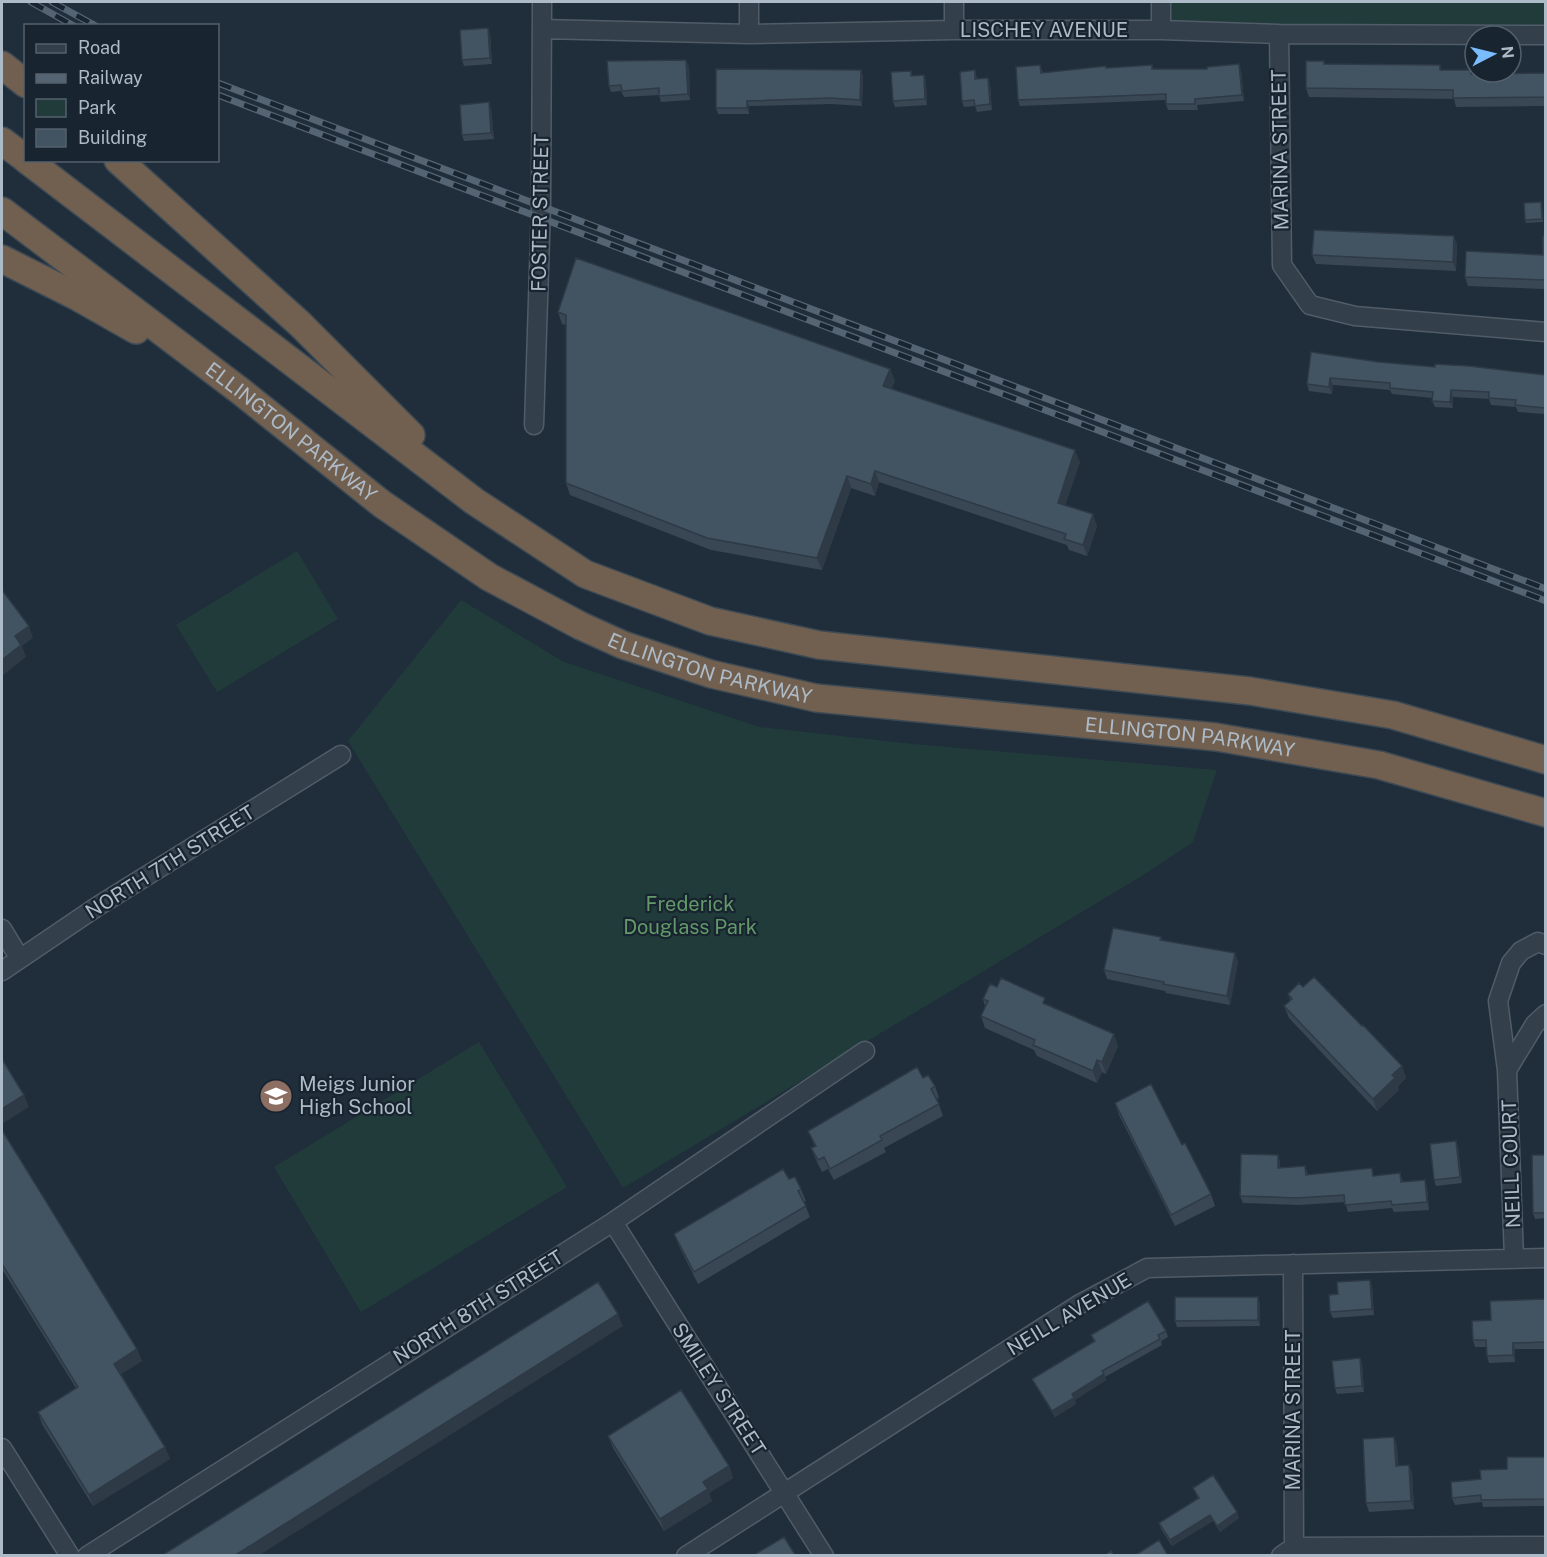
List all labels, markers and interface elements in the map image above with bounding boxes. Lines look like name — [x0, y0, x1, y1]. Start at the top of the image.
street label: LISCHEY AVENUE — [960, 18, 1128, 42]
legend — [24, 24, 219, 162]
north arrow — [1463, 24, 1523, 84]
text: Road — [78, 37, 121, 58]
text: N — [1497, 45, 1518, 60]
text: Railway — [78, 67, 143, 88]
street label: MARINA STREET — [1267, 69, 1293, 231]
text: Park — [78, 97, 116, 118]
text: Building — [78, 127, 147, 148]
street label: FOSTER STREET — [527, 134, 553, 292]
street label: ELLINGTON PARKWAY — [201, 357, 382, 507]
street label: ELLINGTON PARKWAY — [604, 628, 814, 709]
street label: ELLINGTON PARKWAY — [1084, 712, 1297, 762]
street label: NORTH 7TH STREET — [81, 800, 259, 924]
park label: Frederick Douglass Park — [623, 892, 757, 939]
place label: Meigs Junior High School — [299, 1072, 415, 1119]
school or university icon: Meigs Junior High School — [258, 1078, 294, 1114]
street label: NEILL COURT — [1497, 1099, 1525, 1229]
street label: NORTH 8TH STREET — [389, 1245, 567, 1369]
street label: NEILL AVENUE — [1003, 1268, 1135, 1360]
street label: SMILEY STREET — [667, 1318, 771, 1460]
street label: MARINA STREET — [1281, 1329, 1305, 1490]

